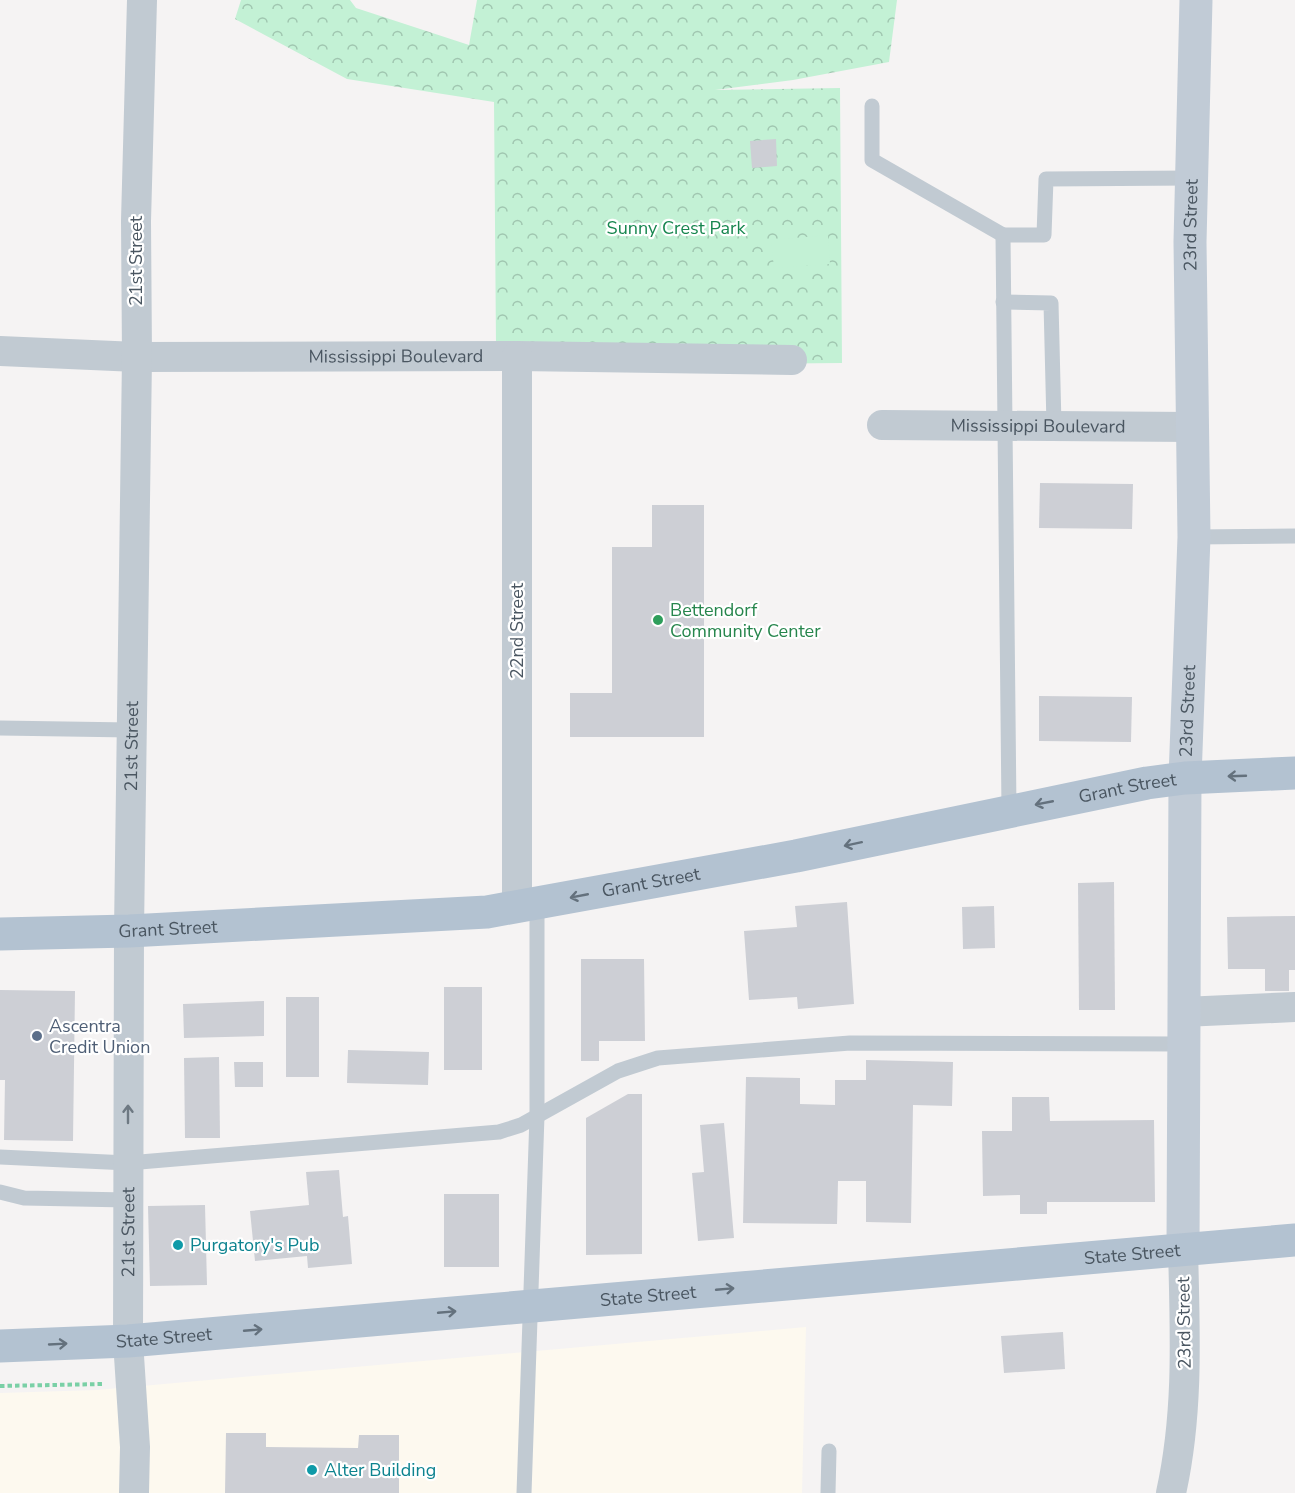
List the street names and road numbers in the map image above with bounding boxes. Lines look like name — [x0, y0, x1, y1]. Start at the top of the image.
street label: 23rd Street — [1178, 178, 1204, 271]
street label: 21st Street — [124, 215, 148, 306]
street label: Mississippi Boulevard — [308, 344, 483, 369]
street label: Mississippi Boulevard — [950, 413, 1126, 439]
street label: 22nd Street — [505, 582, 529, 679]
street label: 23rd Street — [1174, 664, 1201, 758]
street label: 21st Street — [119, 700, 144, 792]
street label: Grant Street — [1076, 767, 1179, 809]
street label: Grant Street — [600, 862, 702, 903]
street label: Grant Street — [118, 914, 219, 943]
street label: 21st Street — [116, 1186, 140, 1277]
street label: State Street — [1083, 1238, 1182, 1270]
street label: 23rd Street — [1171, 1276, 1197, 1369]
street label: State Street — [599, 1280, 698, 1312]
street label: State Street — [115, 1322, 214, 1353]

